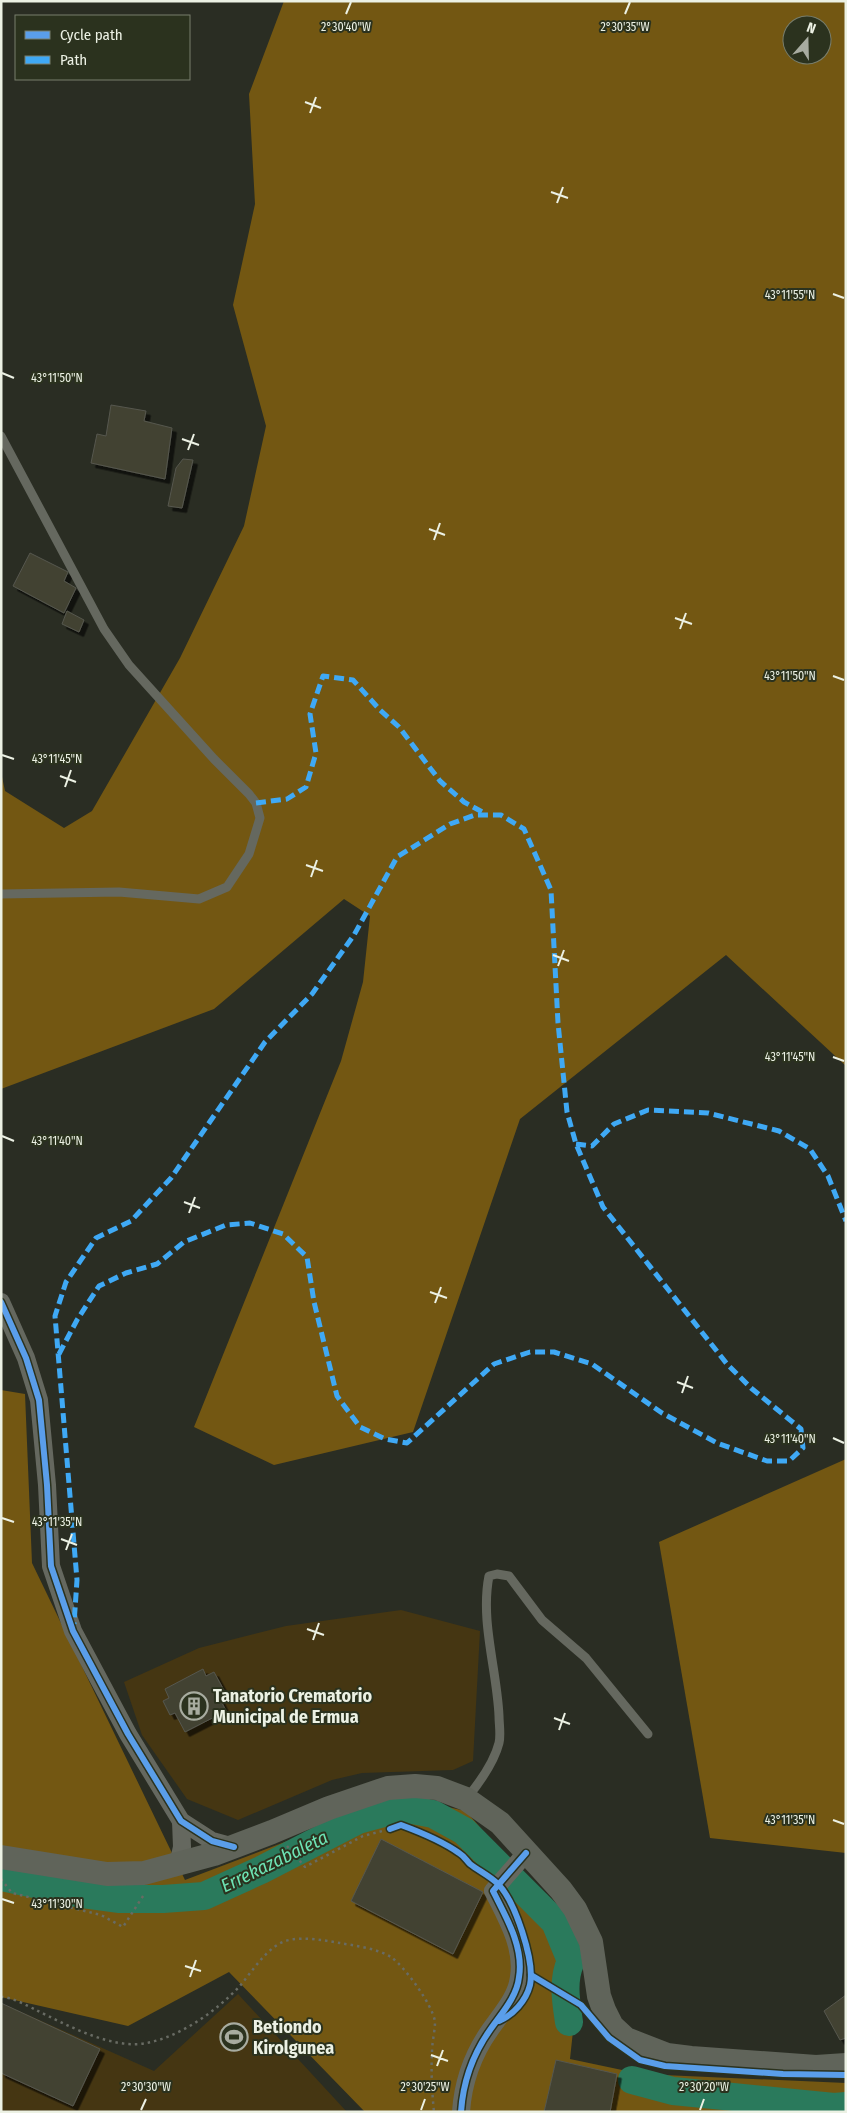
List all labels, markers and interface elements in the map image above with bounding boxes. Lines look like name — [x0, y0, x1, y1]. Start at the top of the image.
legend — [15, 15, 190, 80]
north arrow — [782, 15, 832, 65]
text: N — [804, 19, 818, 38]
text: 2°30'40"W — [321, 20, 371, 34]
text: 2°30'35"W — [601, 20, 649, 34]
text: Cycle path — [60, 26, 123, 44]
text: Path — [60, 51, 87, 69]
text: 43°11'55"N — [765, 288, 815, 302]
text: 43°11'50"N — [31, 371, 83, 385]
text: 43°11'50"N — [764, 669, 816, 683]
text: 43°11'45"N — [32, 752, 82, 766]
text: 43°11'45"N — [765, 1050, 815, 1064]
text: 43°11'40"N — [31, 1134, 83, 1148]
text: 43°11'40"N — [764, 1432, 816, 1446]
text: 43°11'35"N — [32, 1515, 82, 1529]
place label: Tanatorio Crematorio Municipal de Ermua — [213, 1685, 372, 1728]
building icon: Tanatorio Crematorio Municipal de Ermua — [179, 1691, 209, 1721]
text: 43°11'35"N — [765, 1813, 815, 1827]
water label: Errekazabaleta — [217, 1826, 332, 1897]
text: 43°11'30"N — [31, 1897, 83, 1911]
place label: Betiondo Kirolgunea — [253, 2016, 334, 2059]
sports icon: Betiondo Kirolgunea — [219, 2022, 249, 2052]
text: 2°30'30"W — [121, 2080, 171, 2094]
text: 2°30'25"W — [401, 2080, 449, 2094]
text: 2°30'20"W — [679, 2080, 729, 2094]

